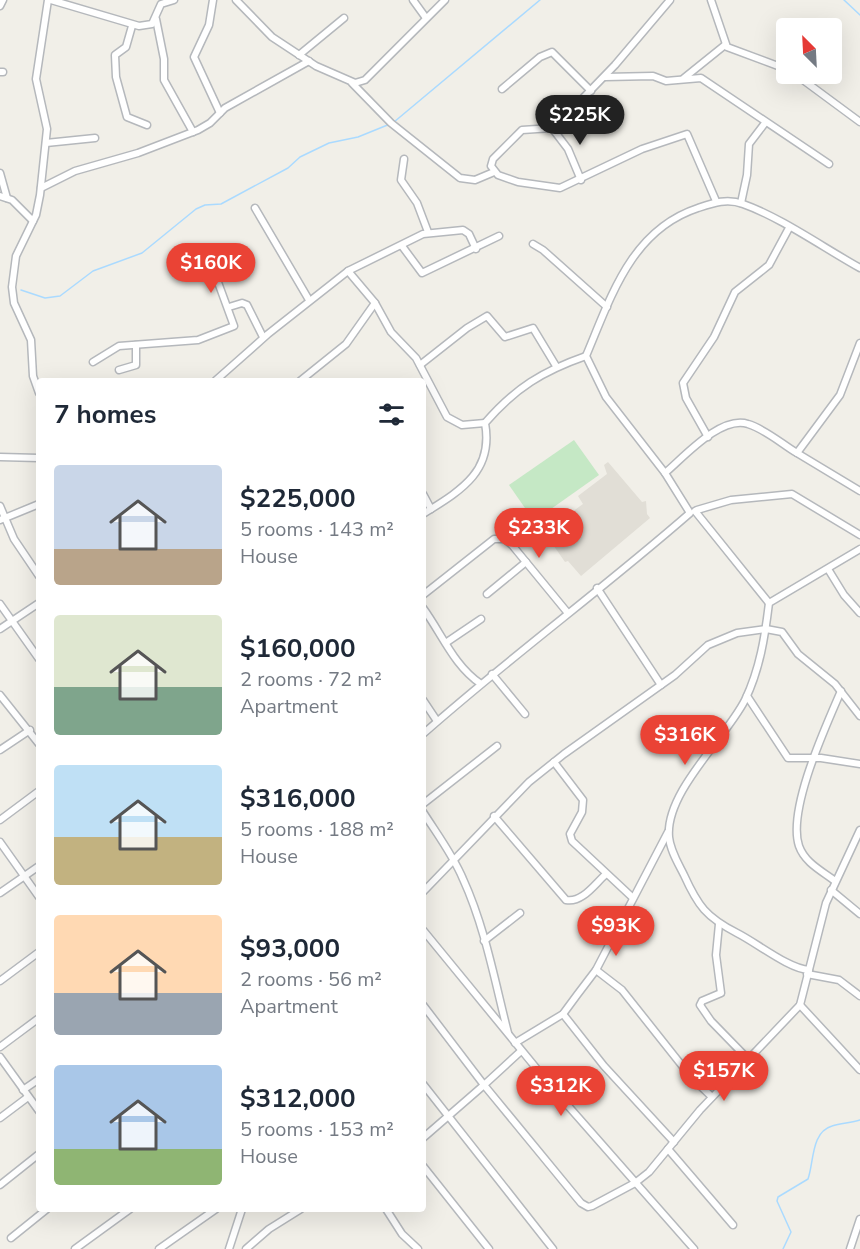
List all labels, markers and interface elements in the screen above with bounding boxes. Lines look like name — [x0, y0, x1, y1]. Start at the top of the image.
north arrow — [776, 18, 842, 84]
map controls — [776, 18, 842, 84]
pin: $225K — [538, 95, 622, 146]
text: $225K — [549, 101, 611, 128]
pin: $160K — [169, 243, 253, 294]
text: $160K — [180, 249, 242, 276]
text: 7 homes — [54, 397, 156, 432]
icon: filters — [375, 398, 408, 431]
text: $225,000 — [240, 481, 356, 516]
icon: home — [102, 489, 174, 561]
pin: $233K — [497, 508, 581, 559]
text: $233K — [508, 514, 570, 541]
text: 5 rooms · 143 m² — [240, 516, 394, 543]
text: House — [240, 543, 298, 570]
text: $160,000 — [240, 631, 356, 666]
icon: home — [102, 639, 174, 711]
text: 2 rooms · 72 m² — [240, 666, 382, 693]
text: Apartment — [240, 693, 338, 720]
pin: $316K — [643, 715, 727, 766]
text: $316K — [654, 721, 716, 748]
text: $316,000 — [240, 781, 356, 816]
icon: home — [102, 789, 174, 861]
text: 5 rooms · 188 m² — [240, 816, 394, 843]
text: House — [240, 843, 298, 870]
pin: $93K — [580, 906, 652, 957]
text: $93K — [591, 912, 641, 939]
text: $93,000 — [240, 931, 340, 966]
icon: home — [102, 939, 174, 1011]
text: 2 rooms · 56 m² — [240, 966, 382, 993]
text: Apartment — [240, 993, 338, 1020]
pin: $157K — [682, 1051, 766, 1102]
text: $157K — [693, 1057, 755, 1084]
pin: $312K — [519, 1066, 603, 1117]
text: $312K — [530, 1072, 592, 1099]
text: $312,000 — [240, 1081, 356, 1116]
icon: home — [102, 1089, 174, 1161]
text: 5 rooms · 153 m² — [240, 1116, 394, 1143]
text: House — [240, 1143, 298, 1170]

